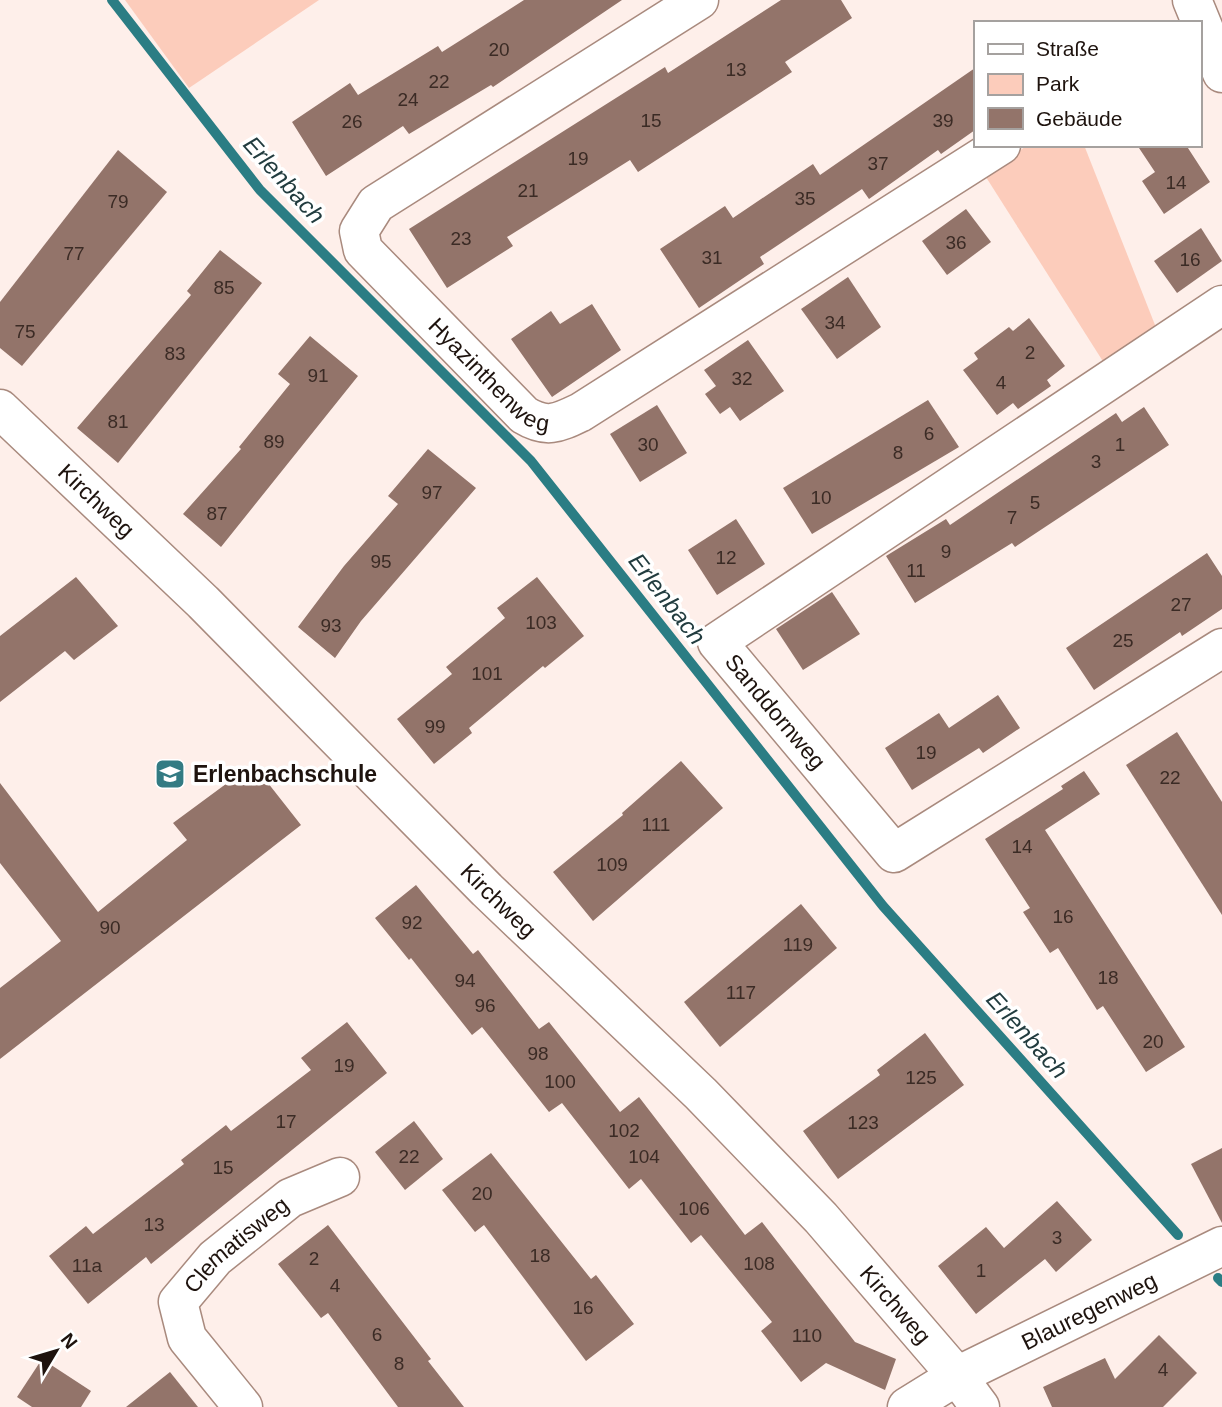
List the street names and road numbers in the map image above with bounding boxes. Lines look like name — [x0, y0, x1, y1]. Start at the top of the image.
street label: Hyazinthenweg — [424, 312, 551, 437]
street label: Kirchweg — [53, 459, 140, 543]
street label: Sanddornweg — [720, 649, 831, 774]
street label: Kirchweg — [455, 858, 541, 943]
street label: Clematisweg — [178, 1191, 294, 1298]
street label: Kirchweg — [855, 1260, 936, 1349]
street label: Blauregenweg — [1017, 1267, 1161, 1355]

